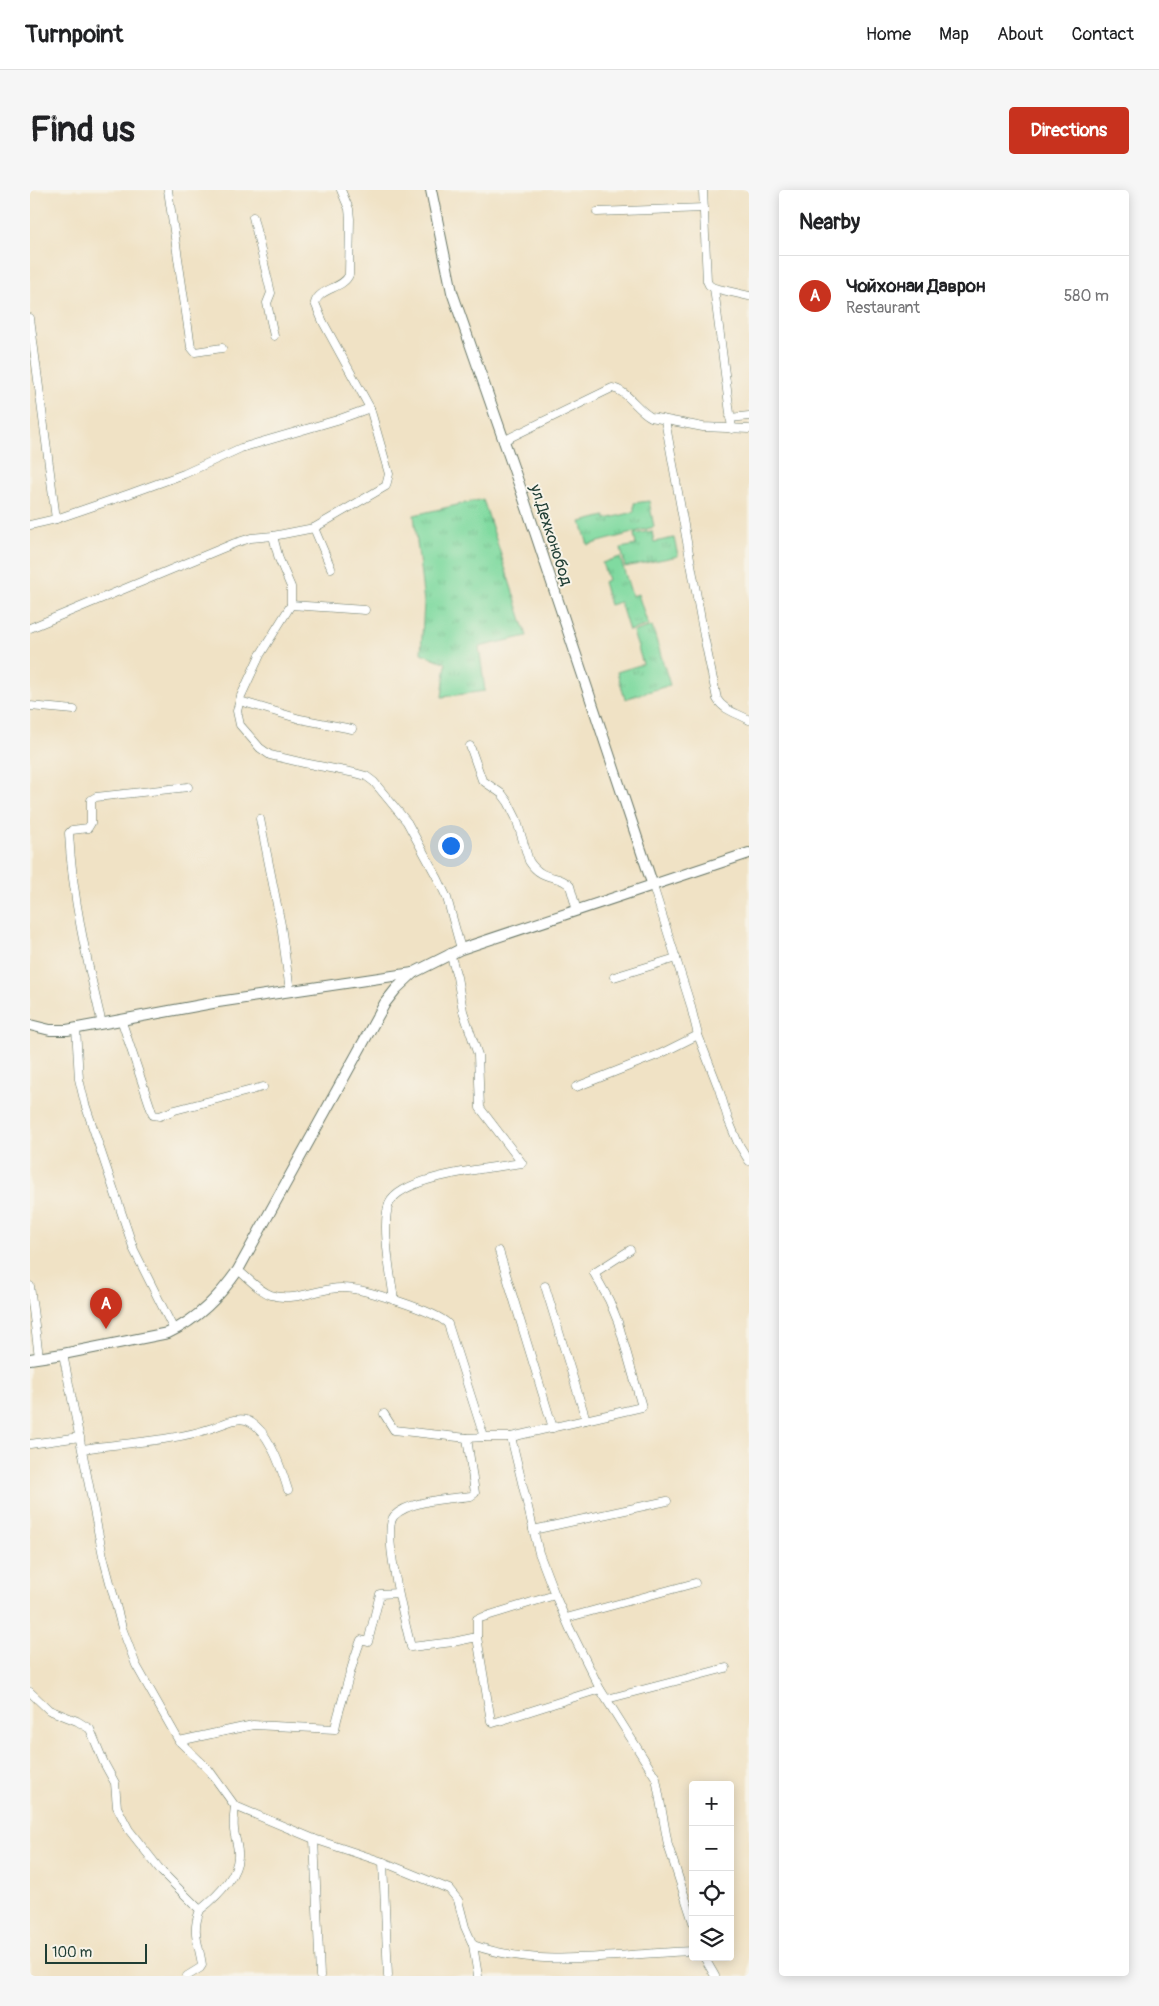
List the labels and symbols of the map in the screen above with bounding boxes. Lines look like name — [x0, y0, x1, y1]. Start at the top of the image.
street label: ул.Дехконобод — [525, 481, 577, 588]
your location — [438, 833, 464, 859]
pin: A — [90, 1288, 122, 1329]
scale bar — [45, 1941, 148, 1964]

